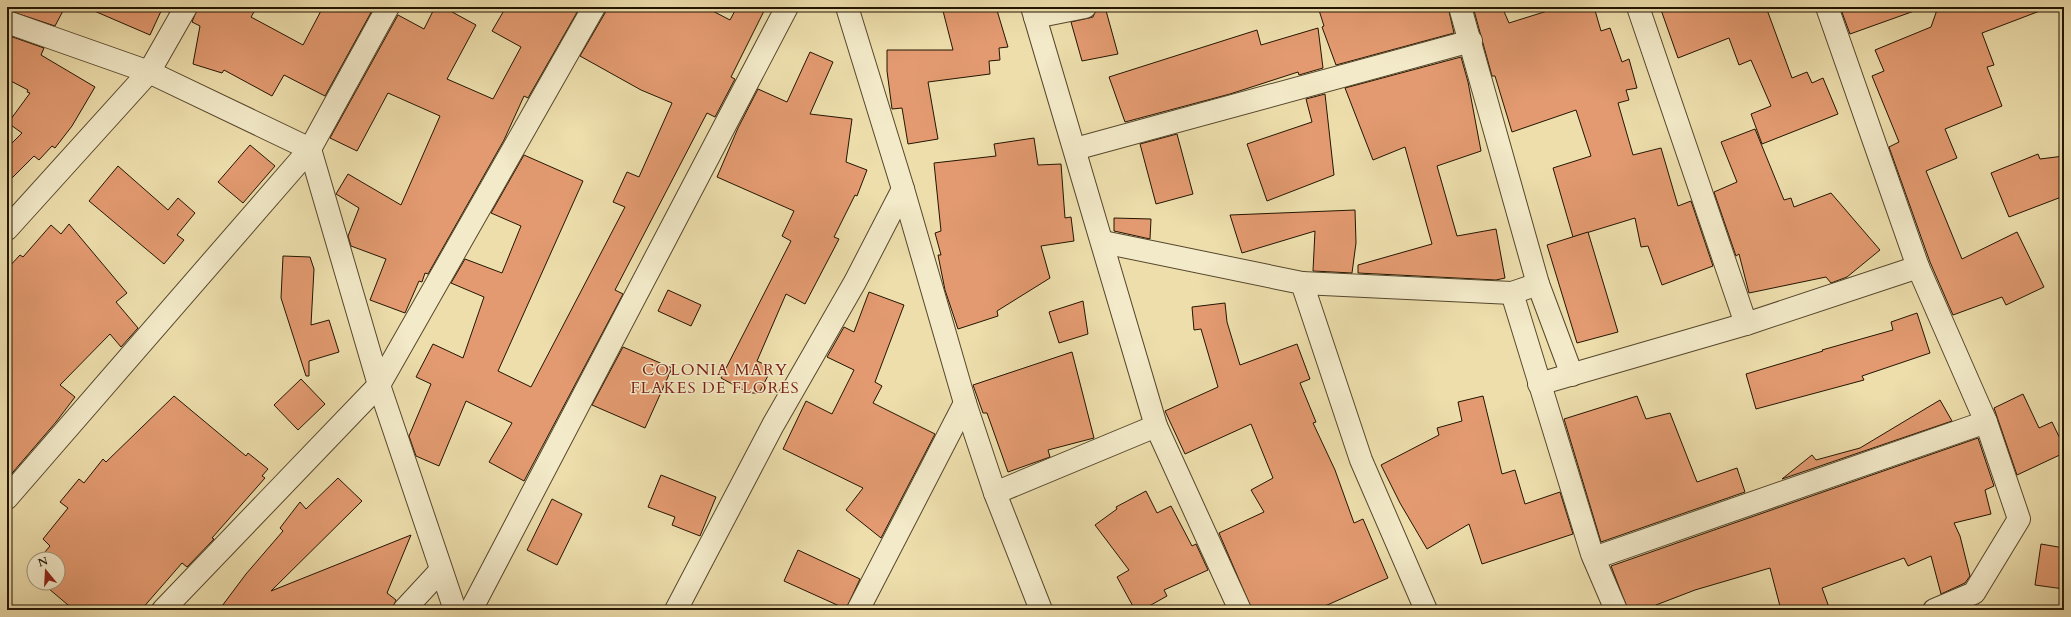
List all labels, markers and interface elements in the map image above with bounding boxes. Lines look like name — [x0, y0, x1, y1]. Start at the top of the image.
district label: COLONIA MARY FLAKES DE FLORES — [630, 359, 800, 399]
north arrow — [26, 551, 66, 591]
text: N — [36, 553, 50, 571]

